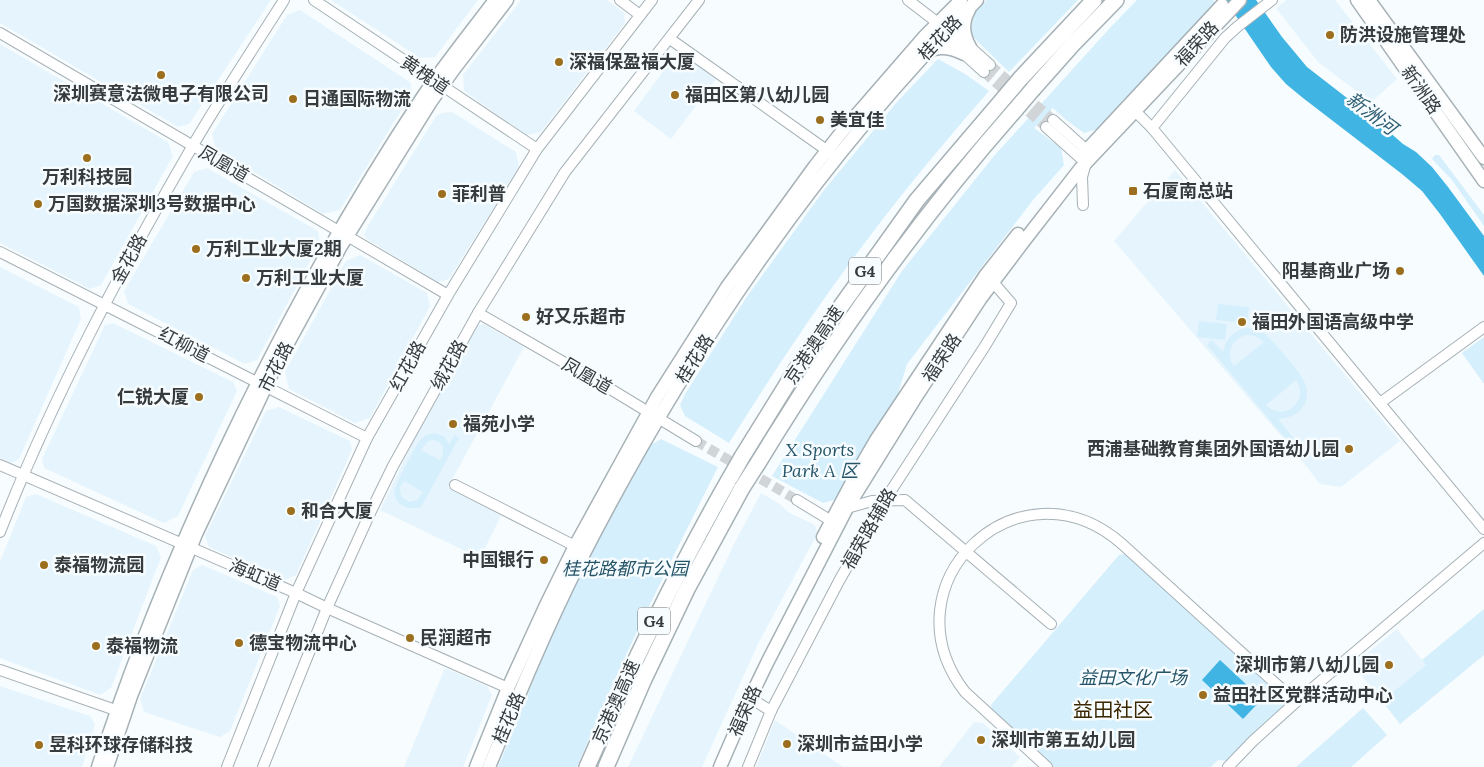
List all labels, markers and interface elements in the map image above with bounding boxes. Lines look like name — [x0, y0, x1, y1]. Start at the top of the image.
street label: 桂花路 — [913, 10, 966, 65]
street label: 福荣路 — [1170, 16, 1223, 71]
place label: 防洪设施管理处 — [1340, 23, 1466, 46]
marker: 防洪设施管理处 — [1324, 29, 1336, 41]
street label: 黄槐道 — [396, 50, 454, 99]
place label: 深福保盈福大厦 — [569, 50, 695, 73]
marker: 深福保盈福大厦 — [553, 56, 565, 68]
street label: 新洲路 — [1397, 61, 1446, 118]
marker: 深圳赛意法微电子有限公司 — [155, 69, 167, 81]
place label: 深圳赛意法微电子有限公司 — [53, 82, 269, 105]
place label: 福田区第八幼儿园 — [685, 83, 829, 106]
water label: 新洲河 — [1342, 86, 1405, 142]
place label: 日通国际物流 — [303, 87, 411, 110]
marker: 福田区第八幼儿园 — [669, 89, 681, 101]
marker: 日通国际物流 — [287, 93, 299, 105]
place label: 美宜佳 — [830, 108, 884, 131]
marker: 美宜佳 — [814, 114, 826, 126]
street label: 凤凰道 — [195, 140, 253, 187]
marker: 万利科技园 — [81, 152, 93, 164]
place label: 万利科技园 — [42, 165, 132, 188]
place label: 石厦南总站 — [1143, 179, 1233, 202]
place label: 菲利普 — [452, 182, 506, 205]
marker: 石厦南总站 — [1127, 185, 1139, 197]
marker: 菲利普 — [436, 188, 448, 200]
place label: 万国数据深圳3号数据中心 — [48, 192, 256, 215]
marker: 万国数据深圳3号数据中心 — [32, 198, 44, 210]
street label: 金花路 — [105, 230, 152, 288]
place label: 万利工业大厦2期 — [206, 237, 342, 260]
marker: 万利工业大厦2期 — [190, 243, 202, 255]
road number: G4 — [849, 258, 881, 284]
place label: 阳基商业广场 — [1282, 259, 1390, 282]
marker: 阳基商业广场 — [1394, 265, 1406, 277]
place label: 万利工业大厦 — [256, 266, 364, 289]
marker: 万利工业大厦 — [240, 272, 252, 284]
street label: 京港澳高速 — [779, 301, 848, 388]
place label: 好又乐超市 — [536, 305, 626, 328]
place label: 福田外国语高级中学 — [1252, 310, 1414, 333]
marker: 好又乐超市 — [520, 311, 532, 323]
marker: 福田外国语高级中学 — [1236, 316, 1248, 328]
street label: 红柳道 — [155, 322, 214, 367]
street label: 福荣路 — [917, 329, 966, 387]
street label: 桂花路 — [671, 330, 719, 388]
street label: 绒花路 — [425, 336, 472, 394]
street label: 市花路 — [253, 337, 298, 396]
street label: 红花路 — [384, 337, 431, 395]
street label: 凤凰道 — [558, 352, 616, 399]
place label: 仁锐大厦 — [117, 385, 189, 408]
marker: 仁锐大厦 — [193, 391, 205, 403]
place label: 福苑小学 — [463, 412, 535, 435]
marker: 福苑小学 — [447, 418, 459, 430]
place label: 西浦基础教育集团外国语幼儿园 — [1087, 437, 1339, 460]
park label: X Sports Park A 区 — [782, 438, 861, 482]
marker: 西浦基础教育集团外国语幼儿园 — [1343, 443, 1355, 455]
street label: 福荣路辅路 — [836, 484, 901, 573]
place label: 和合大厦 — [301, 499, 373, 522]
marker: 和合大厦 — [285, 505, 297, 517]
place label: 中国银行 — [462, 548, 534, 571]
place label: 泰福物流园 — [54, 553, 144, 576]
street label: 海虹道 — [226, 553, 285, 596]
marker: 中国银行 — [538, 554, 550, 566]
park label: 桂花路都市公园 — [562, 557, 691, 580]
marker: 泰福物流园 — [38, 559, 50, 571]
road number: G4 — [638, 608, 670, 634]
place label: 民润超市 — [420, 626, 492, 649]
place label: 德宝物流中心 — [249, 631, 357, 654]
marker: 民润超市 — [404, 632, 416, 644]
place label: 泰福物流 — [106, 634, 178, 657]
marker: 德宝物流中心 — [233, 637, 245, 649]
marker: 泰福物流 — [90, 640, 102, 652]
place label: 深圳市第八幼儿园 — [1235, 653, 1379, 676]
street label: 京港澳高速 — [587, 656, 644, 748]
marker: 深圳市第八幼儿园 — [1383, 659, 1395, 671]
park label: 益田文化广场 — [1079, 666, 1189, 689]
street label: 福荣路 — [723, 681, 766, 740]
place label: 益田社区党群活动中心 — [1213, 683, 1393, 706]
street label: 桂花路 — [487, 688, 530, 747]
marker: 益田社区党群活动中心 — [1197, 689, 1209, 701]
district label: 益田社区 — [1073, 697, 1153, 722]
place label: 深圳市第五幼儿园 — [991, 728, 1135, 751]
place label: 深圳市益田小学 — [797, 732, 923, 755]
place label: 昱科环球存储科技 — [49, 733, 193, 756]
marker: 深圳市第五幼儿园 — [975, 734, 987, 746]
marker: 深圳市益田小学 — [781, 738, 793, 750]
marker: 昱科环球存储科技 — [33, 739, 45, 751]

